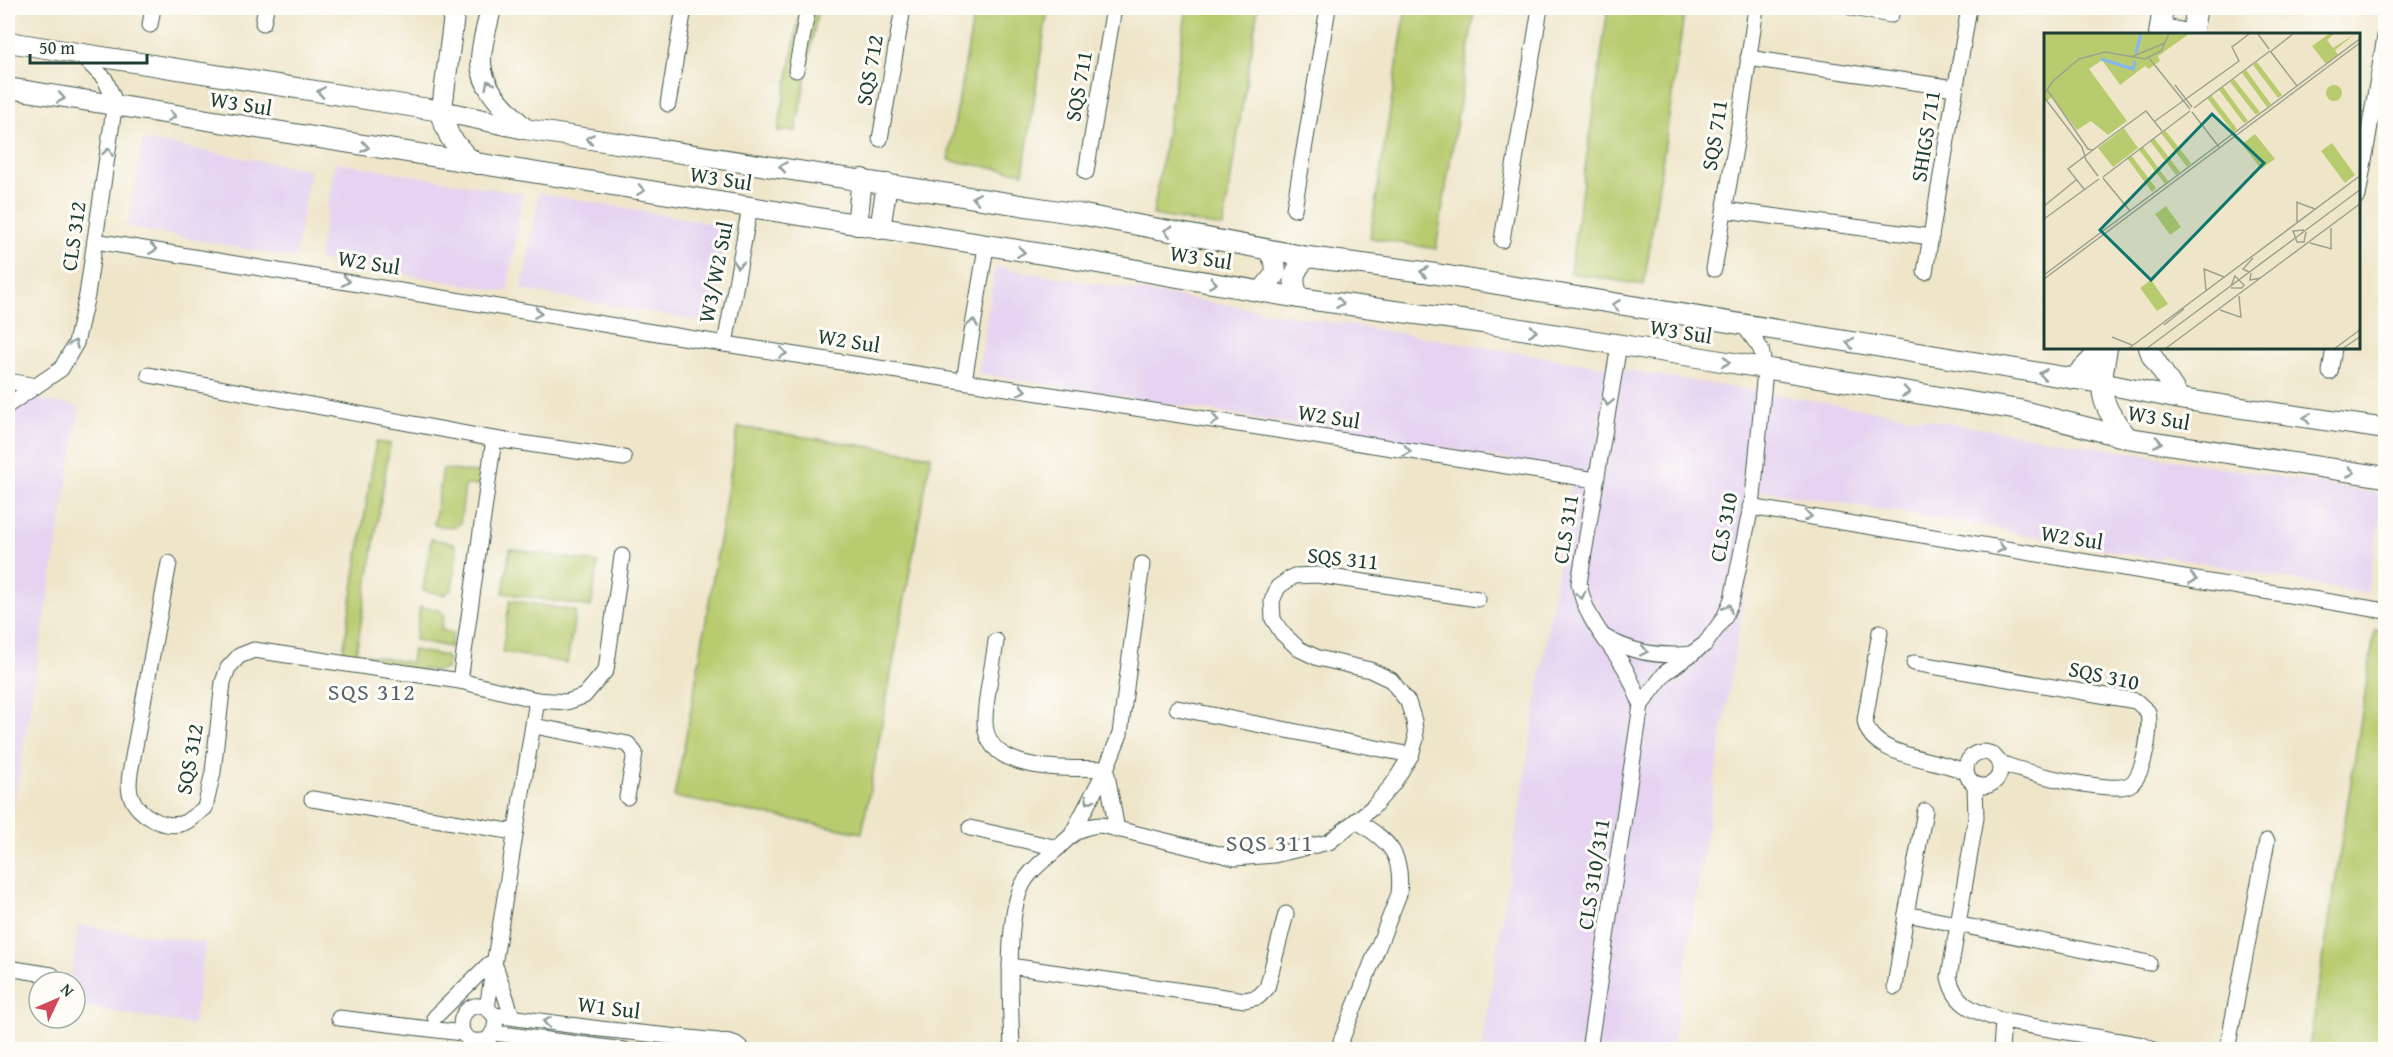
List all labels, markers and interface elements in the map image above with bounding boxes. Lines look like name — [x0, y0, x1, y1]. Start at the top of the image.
scale bar — [30, 27, 147, 65]
street label: SQS 712 — [847, 32, 891, 108]
inset map — [2044, 33, 2360, 350]
text: 50 m — [39, 34, 75, 61]
street label: SQS 711 — [1056, 48, 1100, 124]
one-way arrow — [484, 79, 496, 90]
street label: W3 Sul — [207, 82, 275, 124]
one-way arrow — [316, 87, 325, 99]
street label: SHIGS 711 — [1902, 88, 1948, 184]
one-way arrow — [56, 91, 66, 103]
street label: SQS 711 — [1693, 97, 1735, 173]
one-way arrow — [168, 110, 177, 122]
one-way arrow — [586, 133, 595, 145]
one-way arrow — [360, 140, 370, 153]
one-way arrow — [101, 148, 114, 158]
street label: W3 Sul — [687, 157, 755, 199]
one-way arrow — [779, 162, 788, 174]
one-way arrow — [635, 183, 645, 196]
one-way arrow — [971, 192, 980, 204]
street label: CLS 312 — [52, 199, 94, 273]
street label: W3/W2 Sul — [690, 219, 740, 325]
one-way arrow — [1163, 225, 1173, 238]
street label: W3 Sul — [1167, 236, 1235, 278]
street label: W2 Sul — [335, 241, 403, 283]
one-way arrow — [148, 242, 158, 255]
one-way arrow — [1016, 245, 1025, 258]
one-way arrow — [732, 259, 745, 269]
one-way arrow — [1419, 266, 1429, 279]
one-way arrow — [340, 274, 350, 287]
one-way arrow — [1209, 277, 1218, 289]
one-way arrow — [1336, 296, 1345, 308]
one-way arrow — [1612, 299, 1622, 312]
one-way arrow — [533, 306, 543, 319]
street label: W3 Sul — [1647, 310, 1715, 352]
one-way arrow — [966, 318, 978, 327]
street label: W2 Sul — [815, 319, 883, 361]
one-way arrow — [1528, 324, 1538, 337]
one-way arrow — [1846, 337, 1855, 349]
one-way arrow — [67, 339, 79, 350]
one-way arrow — [777, 346, 787, 359]
one-way arrow — [1720, 355, 1730, 368]
one-way arrow — [2038, 368, 2048, 381]
one-way arrow — [1017, 383, 1027, 396]
one-way arrow — [1900, 385, 1910, 398]
street label: W2 Sul — [1295, 395, 1363, 437]
street label: W3 Sul — [2125, 396, 2193, 438]
one-way arrow — [1602, 397, 1615, 407]
one-way arrow — [2302, 412, 2311, 424]
one-way arrow — [1210, 414, 1219, 426]
one-way arrow — [2154, 436, 2163, 448]
one-way arrow — [1403, 444, 1412, 456]
one-way arrow — [2346, 465, 2356, 477]
street label: CLS 310 — [1701, 490, 1745, 564]
street label: CLS 311 — [1544, 492, 1586, 566]
one-way arrow — [1803, 510, 1813, 522]
street label: W2 Sul — [2038, 516, 2106, 558]
street label: SQS 311 — [1306, 538, 1380, 578]
one-way arrow — [1995, 541, 2005, 554]
one-way arrow — [2188, 573, 2198, 585]
one-way arrow — [1574, 589, 1587, 599]
one-way arrow — [1720, 604, 1732, 615]
one-way arrow — [1638, 644, 1648, 657]
street label: SQS 310 — [2066, 652, 2142, 698]
district label: SQS 312 — [328, 674, 416, 709]
street label: SQS 312 — [167, 721, 211, 797]
one-way arrow — [1085, 794, 1096, 805]
street label: CLS 310/311 — [1568, 816, 1618, 932]
district label: SQS 311 — [1226, 825, 1314, 860]
north arrow — [27, 970, 87, 1030]
text: N — [55, 977, 80, 1002]
street label: W1 Sul — [576, 987, 642, 1027]
one-way arrow — [542, 1016, 552, 1028]

